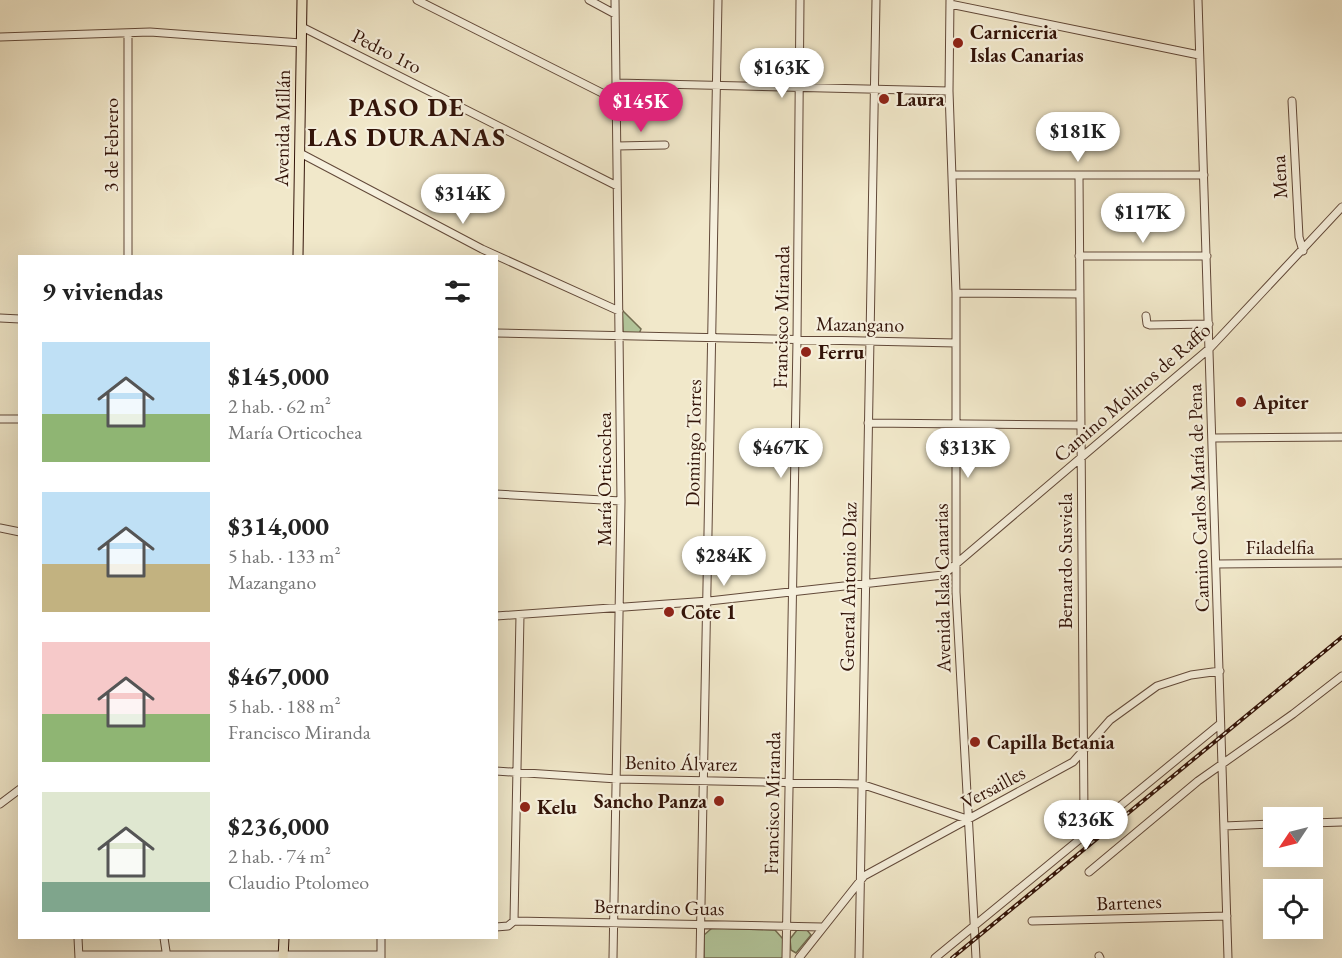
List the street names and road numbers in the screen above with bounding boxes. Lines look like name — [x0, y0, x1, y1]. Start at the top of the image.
street label: Pedro 1ro — [348, 22, 426, 80]
street label: Avenida Millán — [268, 69, 296, 188]
street label: 3 de Febrero — [98, 98, 124, 192]
street label: Mena — [1265, 154, 1293, 200]
street label: Francisco Miranda — [767, 245, 795, 389]
street label: Mazangano — [816, 310, 905, 338]
street label: Camino Molinos de Raffo — [1048, 317, 1216, 467]
street label: Domingo Torres — [679, 379, 707, 507]
street label: Camino Carlos María de Pena — [1181, 383, 1215, 613]
street label: María Orticochea — [591, 412, 617, 546]
street label: Bernardo Susviela — [1052, 493, 1078, 629]
street label: General Antonio Díaz — [834, 502, 862, 672]
street label: Avenida Islas Canarias — [928, 503, 956, 674]
street label: Filadelfia — [1246, 534, 1315, 560]
street label: Francisco Miranda — [758, 731, 786, 875]
street label: Benito Álvarez — [625, 749, 738, 777]
street label: Versailles — [956, 759, 1030, 815]
street label: Bartenes — [1096, 888, 1162, 916]
street label: Bernardino Guas — [594, 893, 724, 921]

